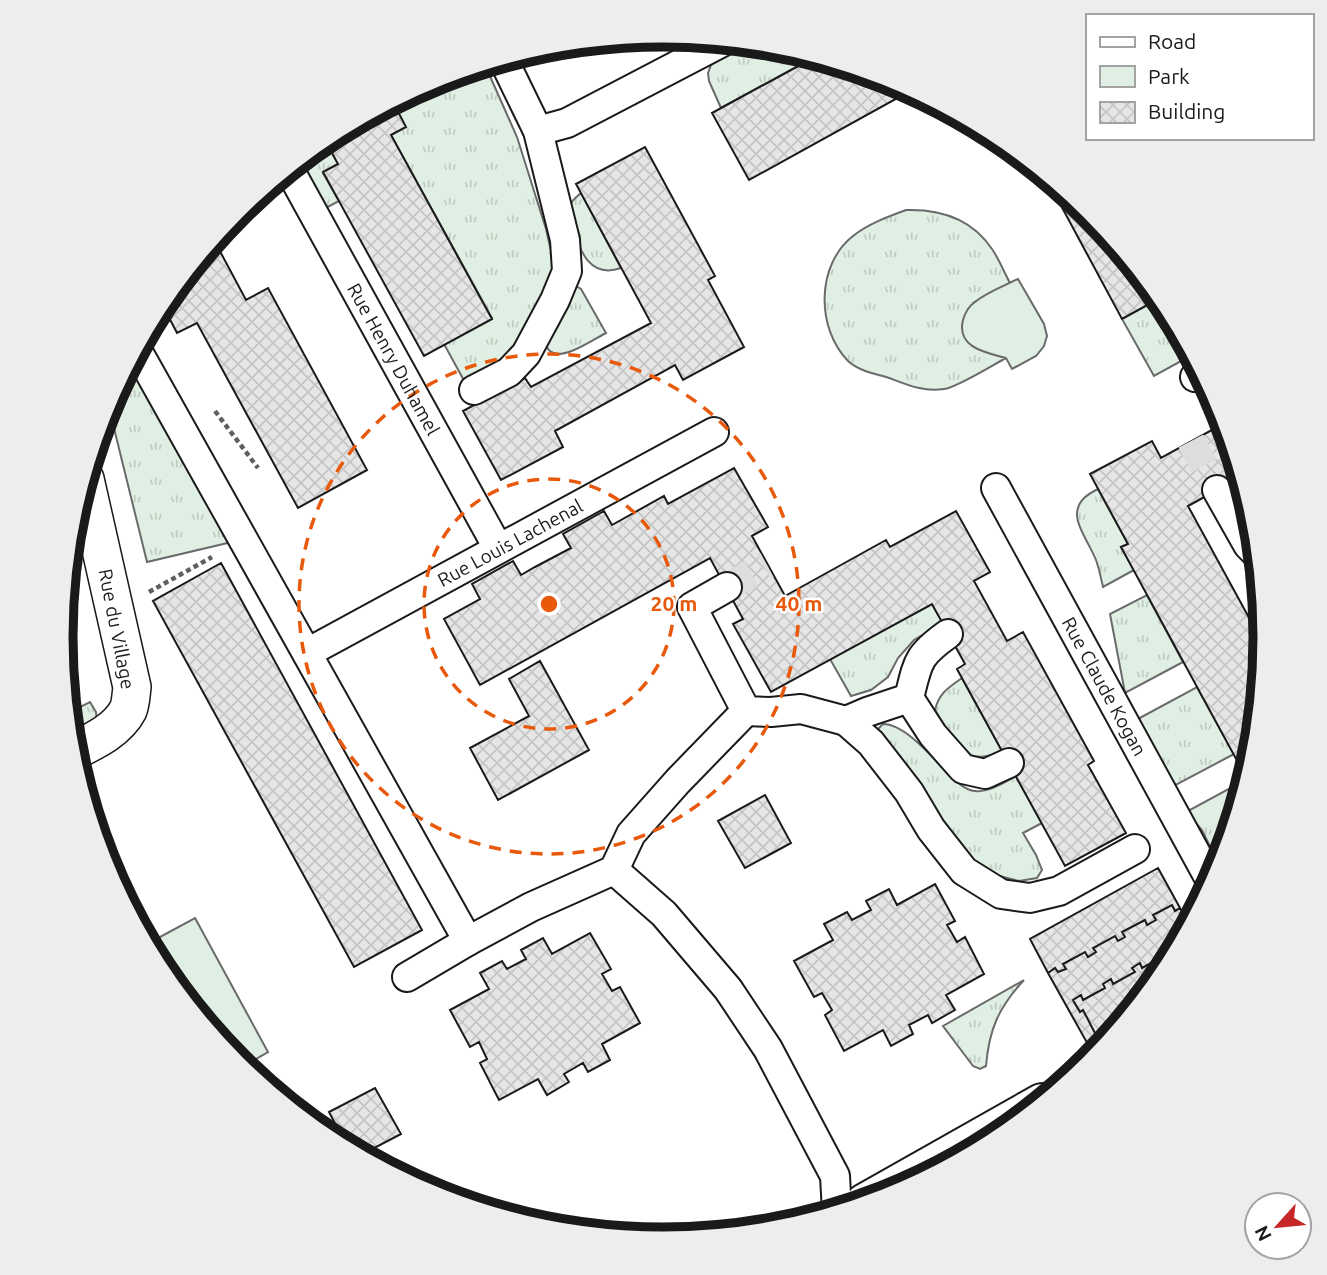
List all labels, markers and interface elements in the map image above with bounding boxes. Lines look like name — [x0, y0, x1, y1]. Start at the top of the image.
legend — [1086, 14, 1313, 140]
text: Road — [1148, 29, 1196, 53]
text: Park — [1148, 64, 1190, 88]
text: Building — [1148, 99, 1225, 123]
street label: Rue Henry Duhamel — [343, 279, 445, 439]
street label: Rue Louis Lachenal — [434, 494, 586, 591]
street label: Rue du Village — [95, 567, 139, 691]
text: 20 m — [651, 591, 697, 615]
text: 40 m — [776, 591, 822, 615]
centre of rings — [537, 592, 561, 616]
street label: Rue Claude Kogan — [1058, 613, 1151, 760]
north arrow — [1243, 1191, 1313, 1261]
text: N — [1250, 1222, 1276, 1245]

